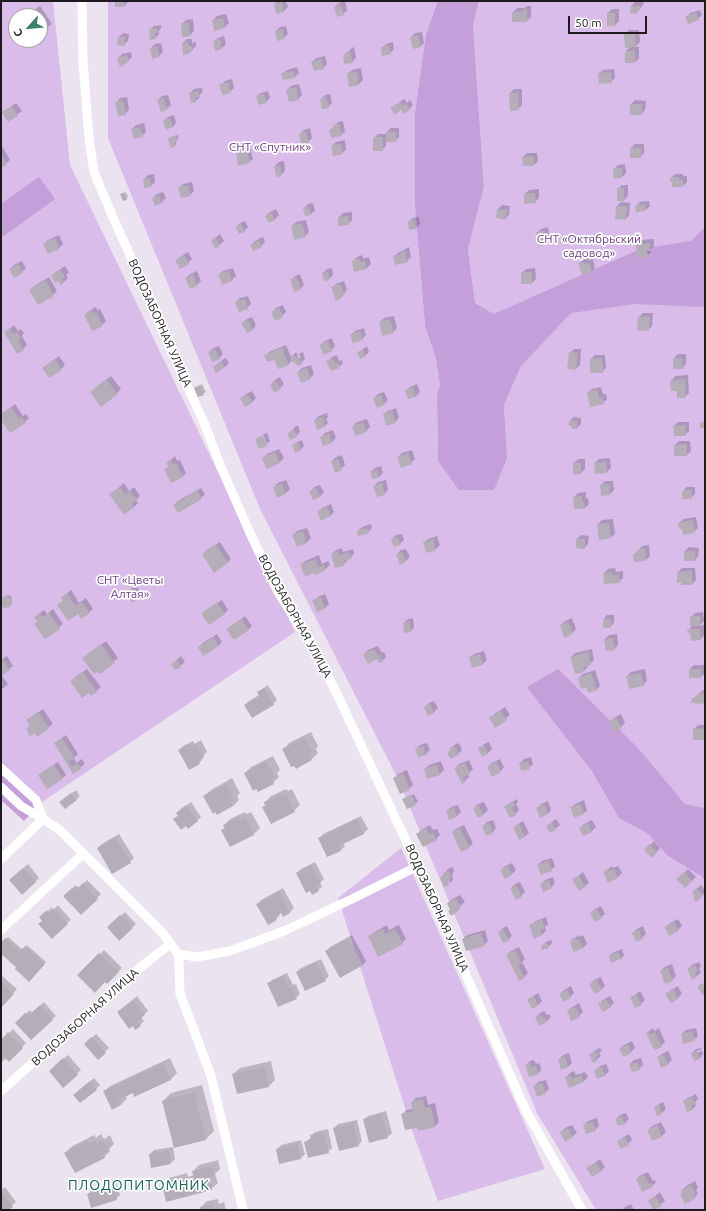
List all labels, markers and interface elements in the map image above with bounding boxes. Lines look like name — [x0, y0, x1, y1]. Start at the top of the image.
north arrow — [8, 8, 48, 48]
scale bar — [570, 8, 649, 34]
text: 50 m — [575, 16, 602, 29]
text: С — [11, 27, 25, 39]
park label: СНТ «Спутник» — [229, 140, 311, 154]
park label: СНТ «Октябрьский садовод» — [537, 232, 641, 260]
street label: ВОДОЗАБОРНАЯ УЛИЦА — [125, 257, 195, 389]
street label: ВОДОЗАБОРНАЯ УЛИЦА — [255, 552, 335, 680]
park label: СНТ «Цветы Алтая» — [97, 573, 163, 601]
street label: ВОДОЗАБОРНАЯ УЛИЦА — [402, 842, 472, 974]
street label: ВОДОЗАБОРНАЯ УЛИЦА — [29, 965, 141, 1069]
district label: ПЛОДОПИТОМНИК — [68, 1177, 210, 1193]

